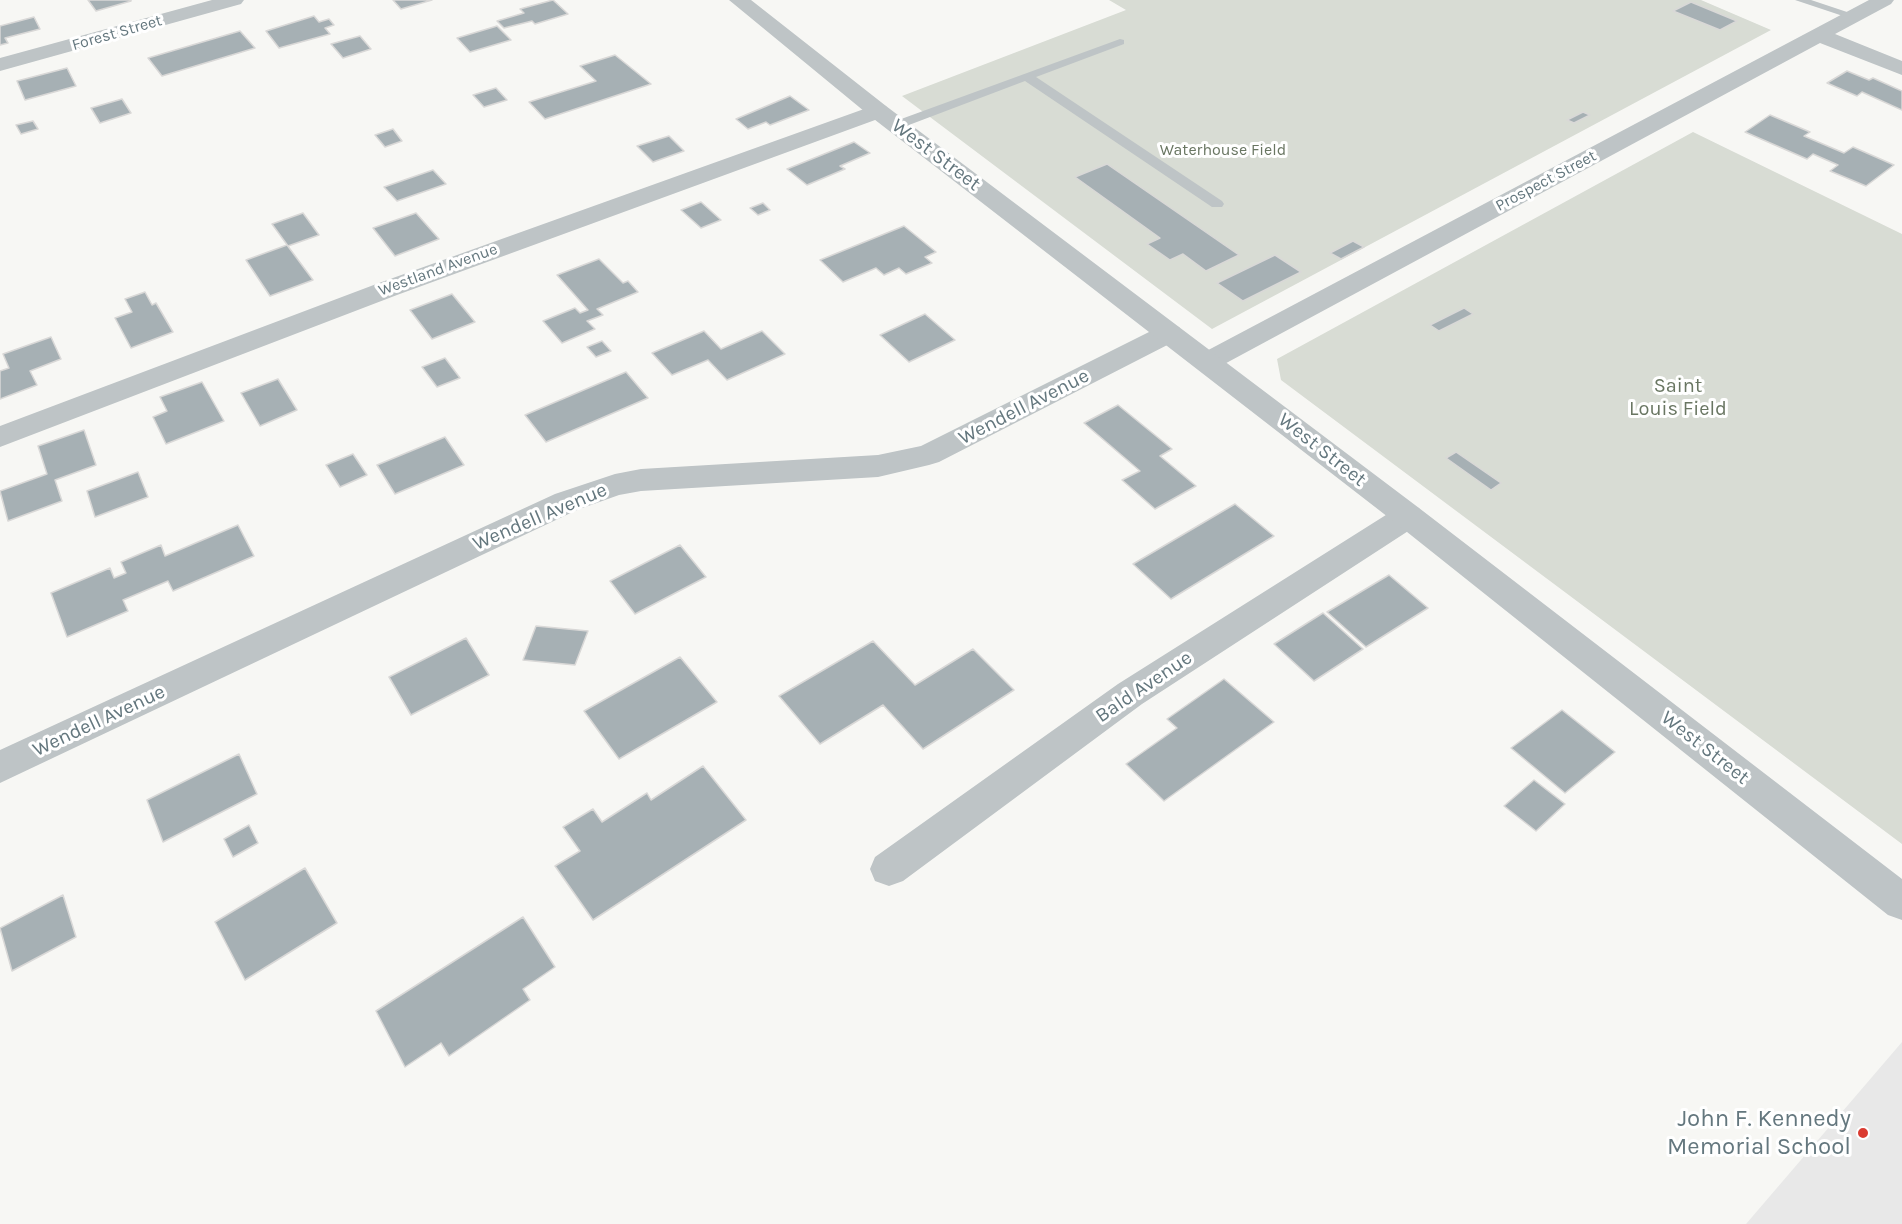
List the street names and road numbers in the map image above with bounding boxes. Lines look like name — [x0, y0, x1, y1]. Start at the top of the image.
street label: Forest Street — [70, 11, 164, 55]
street label: West Street — [887, 114, 985, 196]
street label: Prospect Street — [1492, 146, 1600, 216]
street label: Westland Avenue — [376, 240, 500, 300]
street label: Wendell Avenue — [955, 364, 1093, 450]
street label: West Street — [1273, 408, 1371, 492]
street label: Wendell Avenue — [469, 478, 611, 556]
street label: Bald Avenue — [1091, 646, 1197, 728]
street label: Wendell Avenue — [29, 680, 169, 762]
street label: West Street — [1656, 706, 1754, 790]

